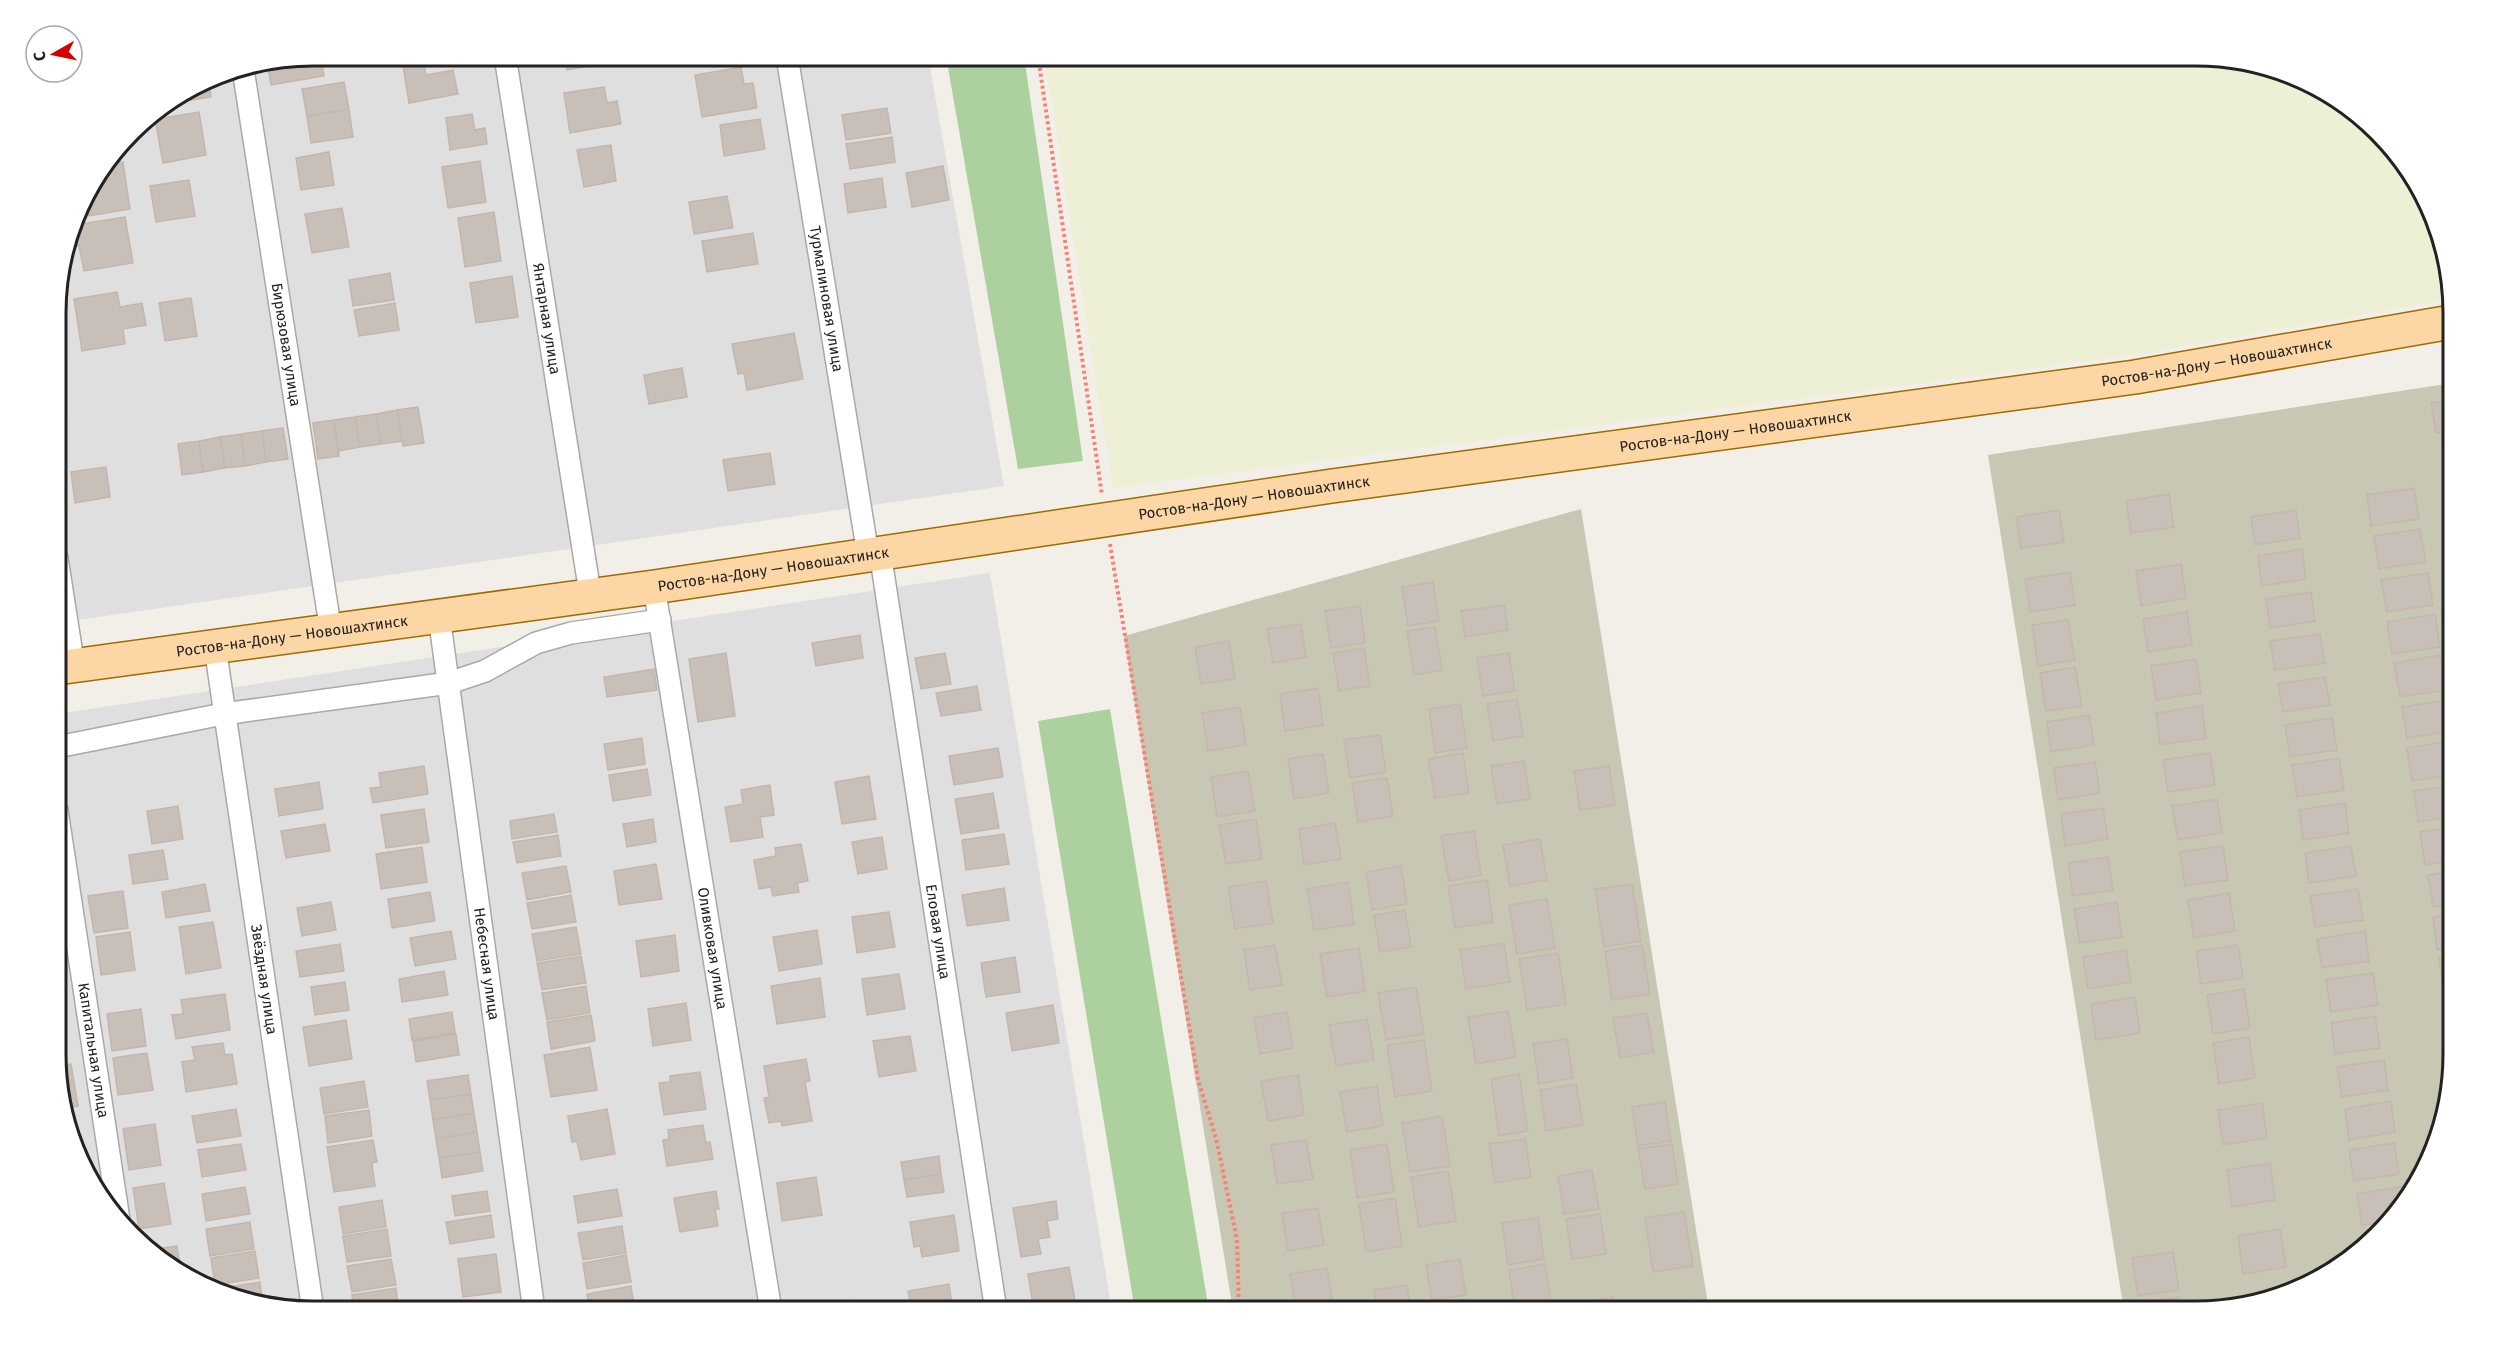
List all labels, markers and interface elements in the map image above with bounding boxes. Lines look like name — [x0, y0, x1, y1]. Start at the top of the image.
north arrow — [24, 24, 84, 84]
text: С — [29, 49, 50, 62]
street label: Турмалиновая улица — [806, 225, 847, 373]
street label: Янтарная улица — [529, 262, 564, 376]
street label: Бирюзовая улица — [268, 282, 305, 408]
street label: Ростов-на-Дону — Новошахтинск — [2100, 334, 2333, 390]
street label: Ростов-на-Дону — Новошахтинск — [1618, 407, 1852, 456]
street label: Ростов-на-Дону — Новошахтинск — [1137, 472, 1371, 524]
street label: Ростов-на-Дону — Новошахтинск — [656, 543, 890, 595]
street label: Ростов-на-Дону — Новошахтинск — [175, 611, 409, 661]
street label: Еловая улица — [922, 883, 954, 980]
street label: Оливковая улица — [694, 886, 731, 1011]
street label: Небесная улица — [470, 906, 503, 1021]
street label: Звёздная улица — [247, 923, 281, 1036]
street label: Капитальная улица — [74, 981, 112, 1119]

